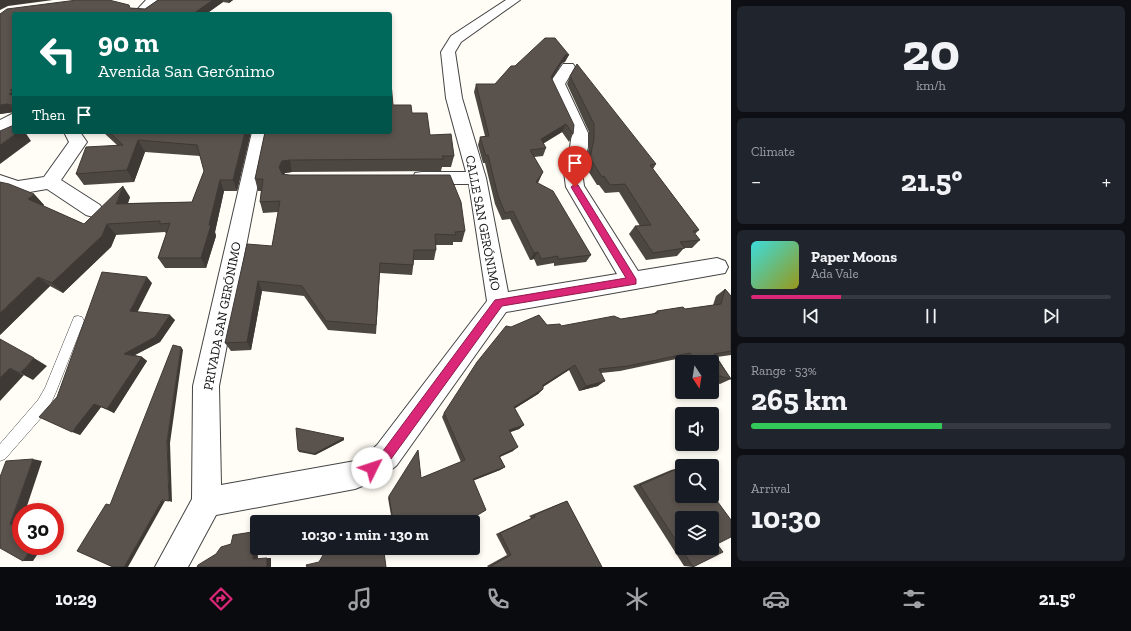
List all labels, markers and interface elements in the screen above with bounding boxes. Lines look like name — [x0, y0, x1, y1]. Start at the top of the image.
text: 20 — [902, 21, 960, 83]
text: 90 m — [98, 26, 159, 59]
icon: left — [32, 28, 84, 80]
text: Avenida San Gerónimo — [98, 60, 275, 82]
text: km/h — [916, 78, 946, 93]
icon: arrive — [73, 104, 95, 126]
text: Then — [32, 106, 65, 124]
text: Climate — [751, 144, 795, 159]
pin — [558, 146, 592, 187]
icon: arrive — [564, 152, 586, 174]
street label: CALLE SAN GERÓNIMO — [463, 154, 503, 292]
text: 21.5° — [901, 163, 962, 199]
text: − — [751, 168, 761, 195]
text: + — [1102, 168, 1111, 195]
street label: PRIVADA SAN GERÓNIMO — [200, 240, 244, 392]
text: Paper Moons — [811, 248, 897, 266]
text: Ada Vale — [811, 266, 859, 281]
icon: previous — [800, 305, 822, 327]
icon: pause — [920, 305, 942, 327]
icon: next — [1040, 305, 1062, 327]
north arrow — [675, 355, 719, 399]
map controls — [675, 355, 719, 555]
text: Range · 53% — [751, 363, 817, 378]
text: 265 km — [751, 382, 847, 418]
button: sound — [675, 407, 719, 451]
position arrow — [351, 447, 393, 489]
button: search — [675, 459, 719, 503]
text: Arrival — [751, 481, 790, 496]
text: 10:30 — [751, 500, 821, 536]
speed limit sign: 30 — [12, 503, 64, 555]
button: layers — [675, 511, 719, 555]
text: 10:30 · 1 min · 130 m — [301, 526, 429, 544]
icon: directions — [207, 585, 235, 613]
icon: music — [346, 585, 374, 613]
icon: phone — [484, 585, 512, 613]
icon: climate — [623, 585, 651, 613]
icon: car — [762, 585, 790, 613]
icon: filters — [900, 585, 928, 613]
text: 10:29 — [55, 588, 97, 610]
text: 21.5° — [1039, 588, 1076, 610]

